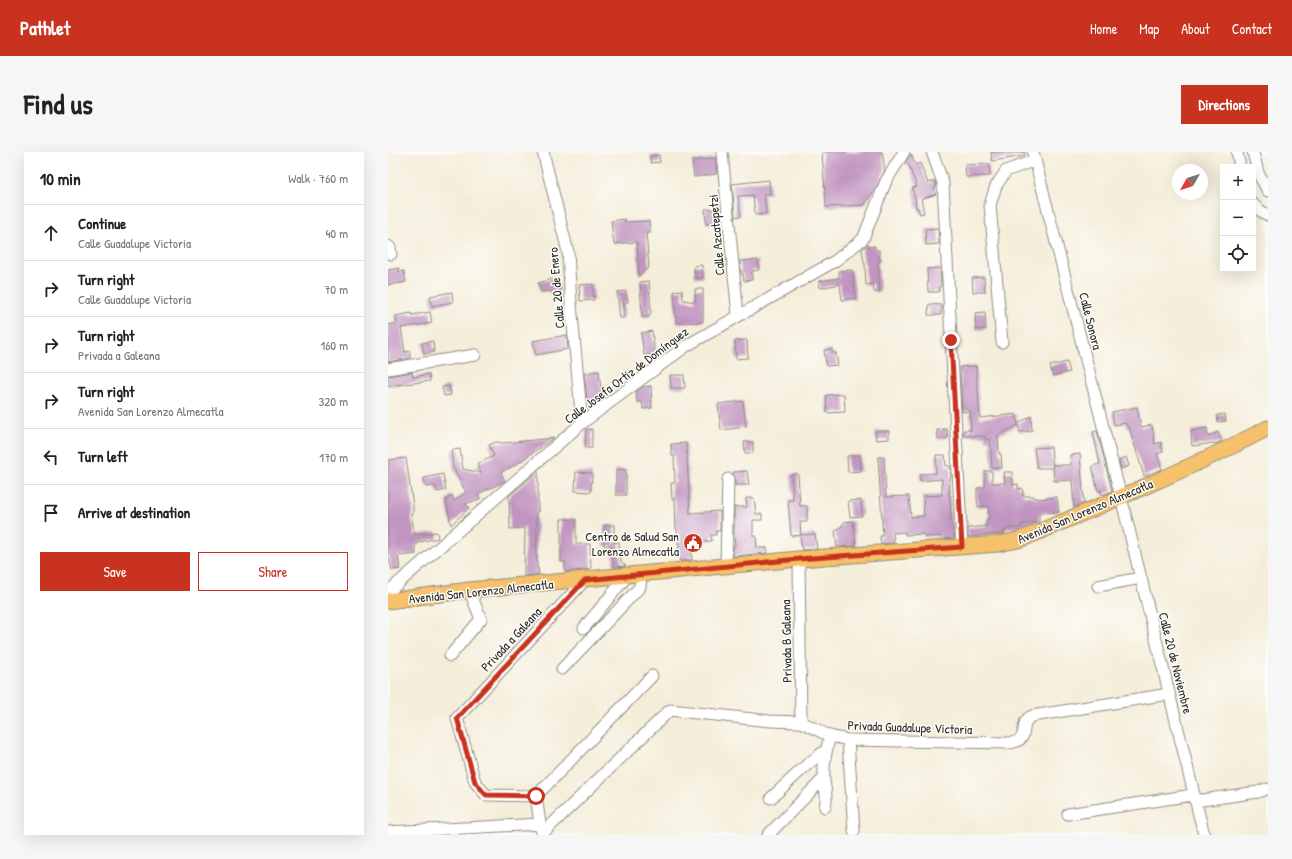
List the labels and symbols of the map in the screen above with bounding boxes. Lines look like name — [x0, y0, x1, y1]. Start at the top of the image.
north arrow — [1172, 164, 1208, 200]
street label: Calle Azcatepetzi — [703, 194, 729, 276]
street label: Calle 20 de Enero — [543, 247, 569, 329]
street label: Calle Sonora — [1075, 290, 1107, 352]
street label: Calle Josefa Ortiz de Domínguez — [560, 322, 692, 428]
route end — [942, 331, 960, 349]
street label: Avenida San Lorenzo Almecatla — [1015, 474, 1155, 548]
place label: Centro de Salud San Lorenzo Almecatla — [585, 527, 679, 560]
public building icon: Centro de Salud San Lorenzo Almecatla — [682, 532, 704, 554]
street label: Avenida San Lorenzo Almecatla — [408, 574, 554, 608]
street label: Privada B Galeana — [776, 599, 796, 683]
street label: Privada a Galeana — [477, 603, 545, 675]
street label: Calle 20 de Noviembre — [1155, 610, 1197, 716]
street label: Privada Guadalupe Victoria — [847, 716, 973, 738]
route start — [527, 787, 545, 805]

